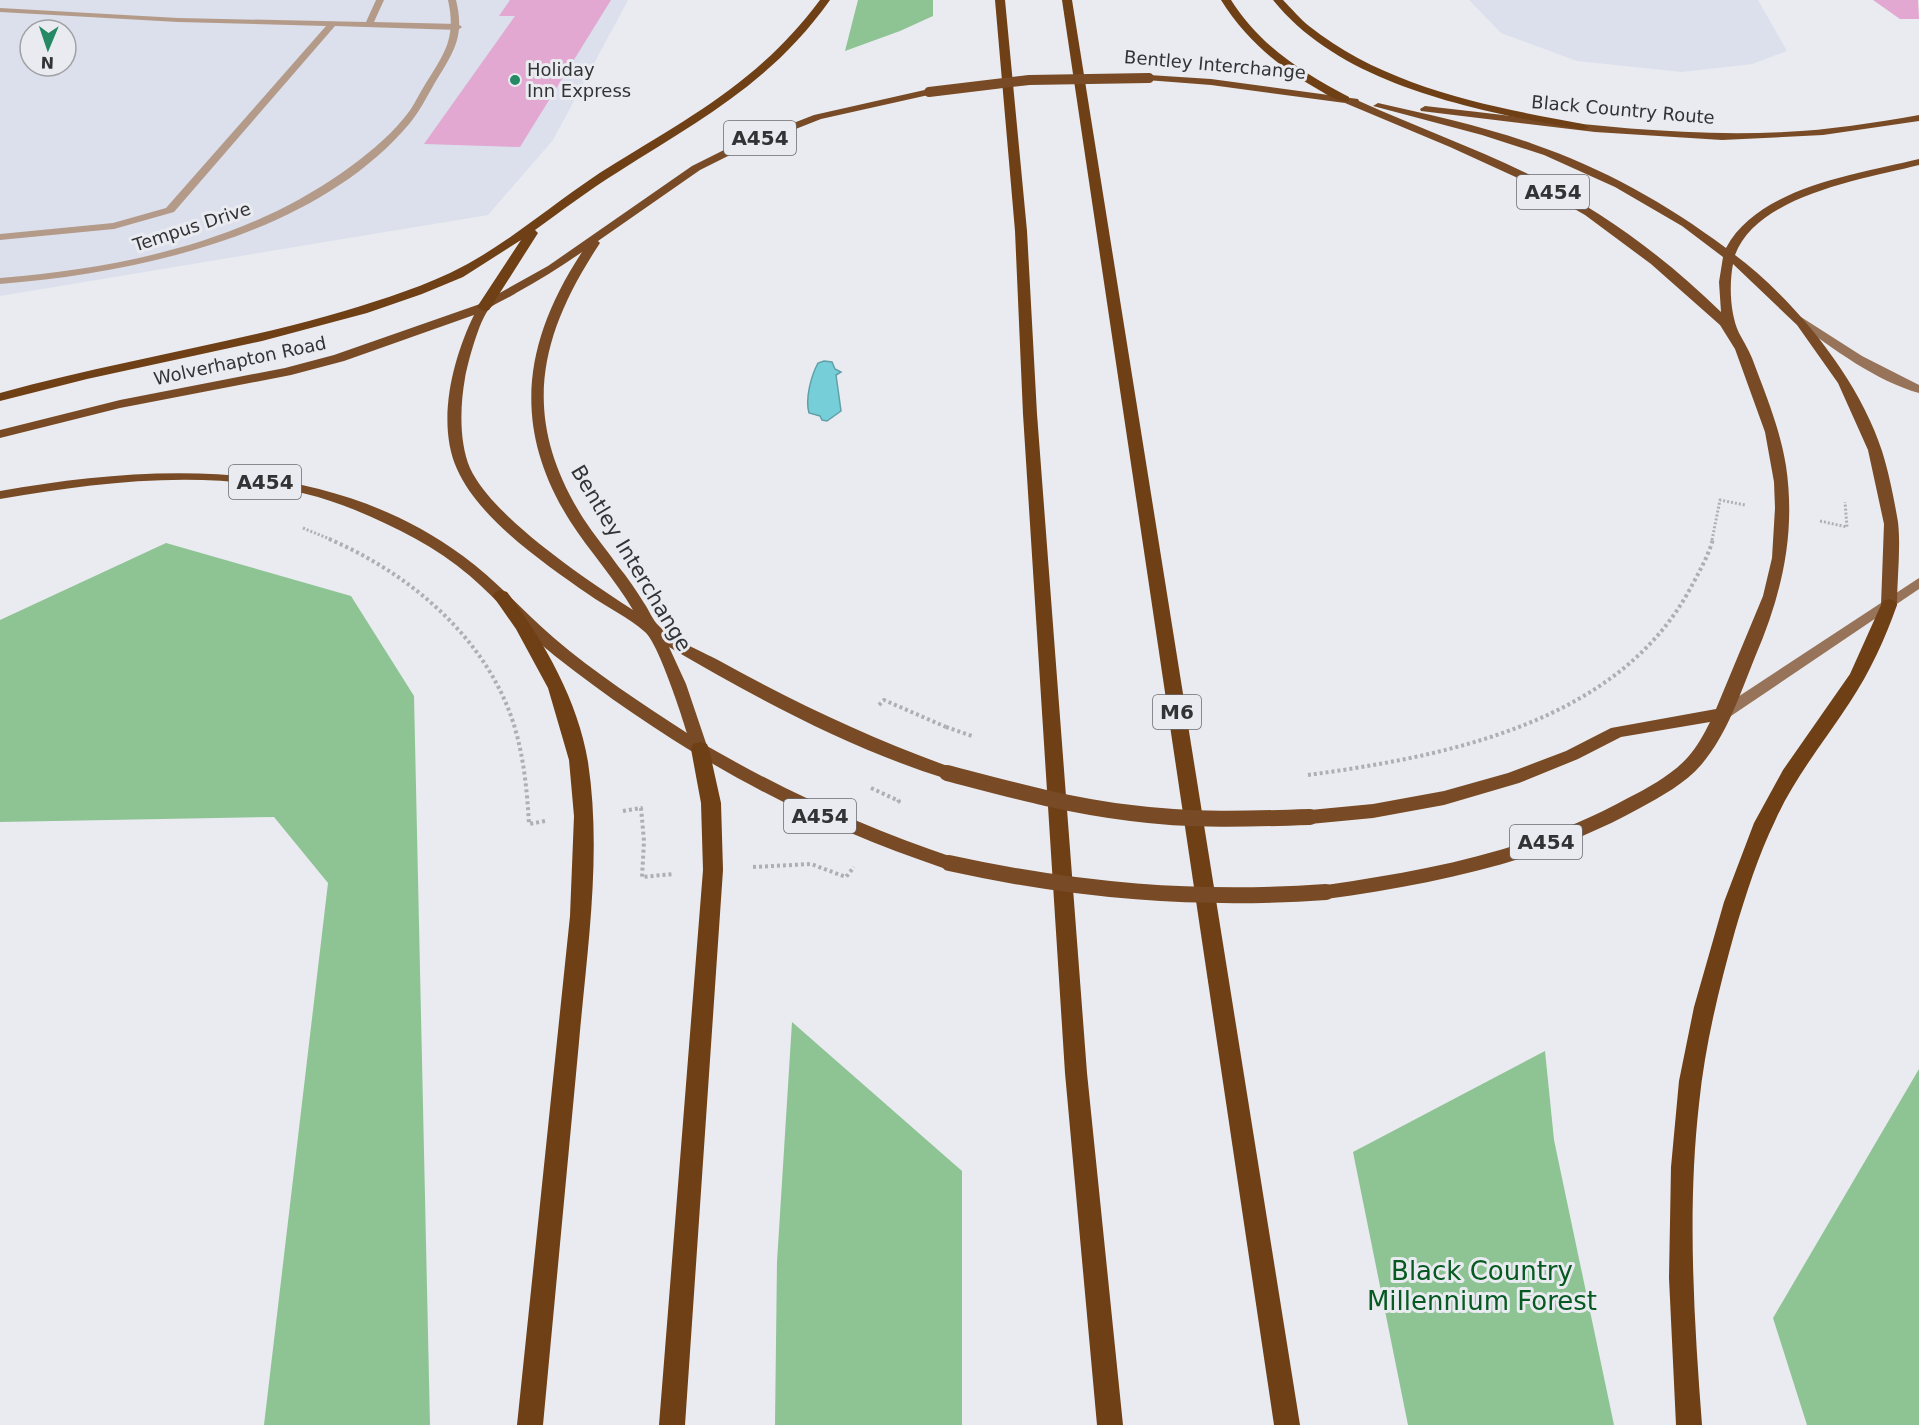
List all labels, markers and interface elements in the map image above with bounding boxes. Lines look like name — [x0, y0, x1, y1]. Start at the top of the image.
north arrow — [18, 18, 78, 78]
street label: Bentley Interchange — [1123, 46, 1307, 83]
text: N — [40, 53, 55, 72]
place label: Holiday Inn Express — [527, 59, 631, 101]
marker: Holiday Inn Express — [508, 73, 522, 87]
street label: Black Country Route — [1531, 91, 1716, 128]
road number: A454 — [724, 121, 796, 155]
road number: A454 — [1517, 175, 1589, 209]
street label: Tempus Drive — [129, 198, 253, 256]
street label: Wolverhapton Road — [152, 332, 328, 389]
street label: Bentley Interchange — [566, 461, 696, 655]
road number: A454 — [229, 465, 301, 499]
road number: M6 — [1153, 695, 1201, 729]
road number: A454 — [784, 799, 856, 833]
road number: A454 — [1510, 825, 1582, 859]
park label: Black Country Millennium Forest — [1367, 1256, 1597, 1316]

